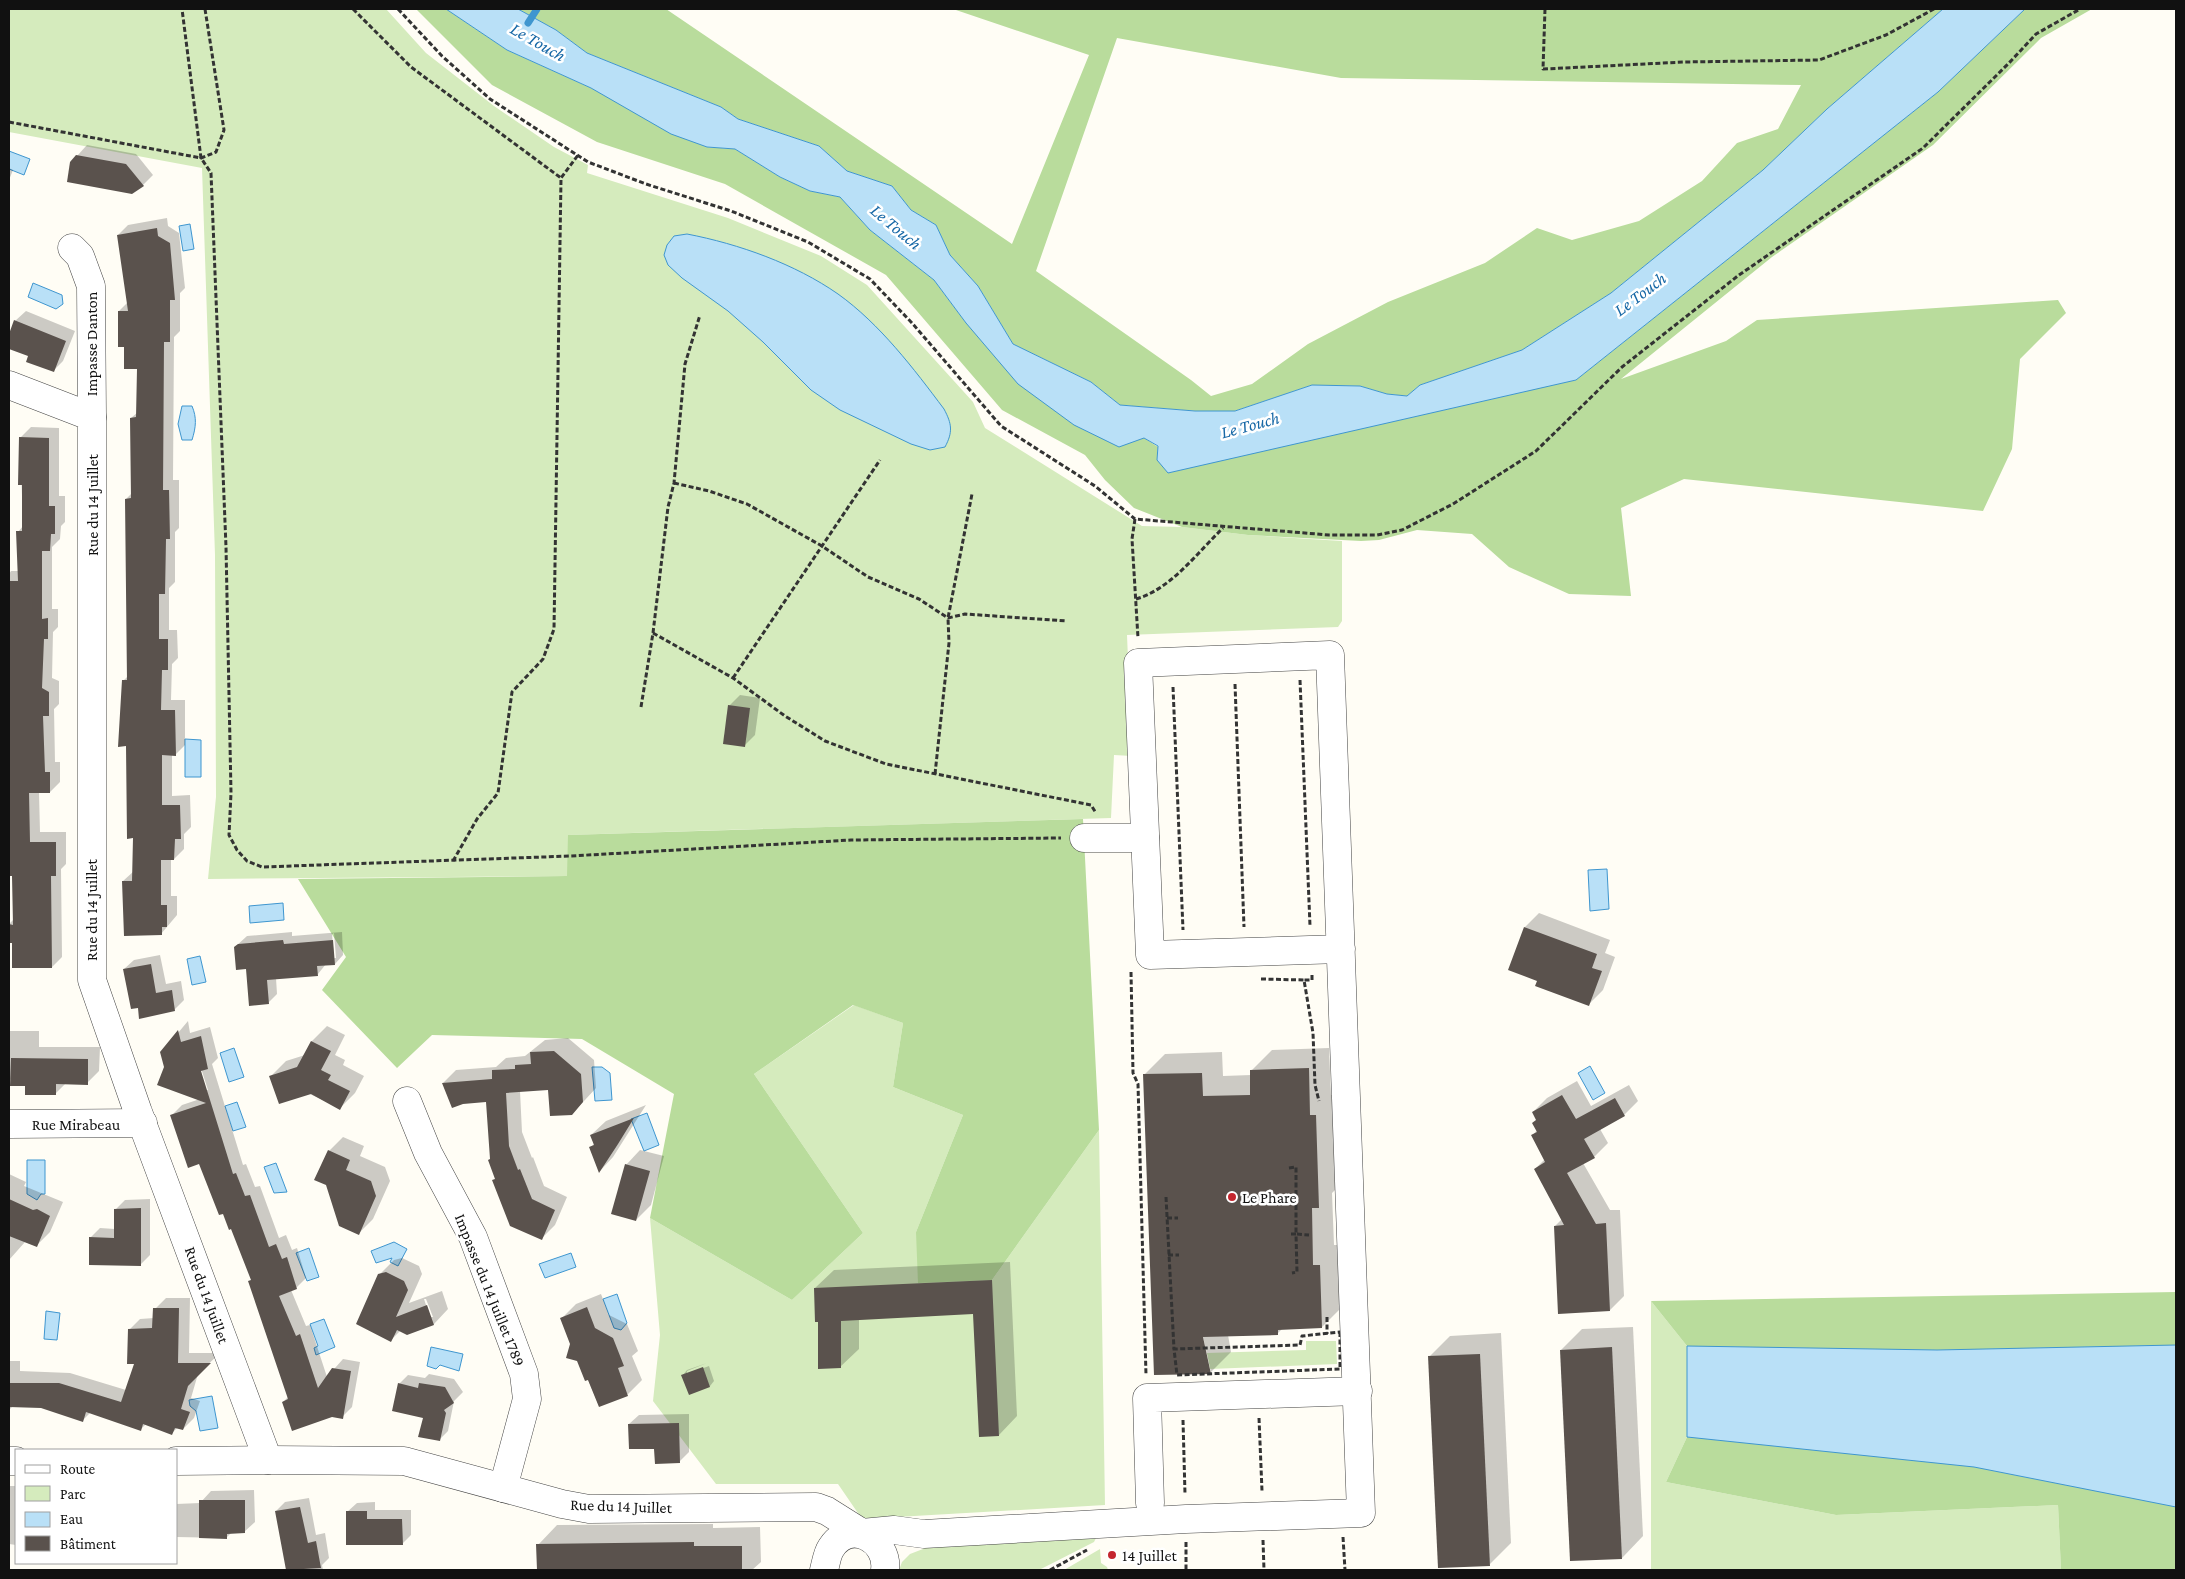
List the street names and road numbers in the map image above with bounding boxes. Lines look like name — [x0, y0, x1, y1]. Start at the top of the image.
street label: Impasse Danton — [83, 291, 101, 396]
street label: Rue du 14 Juillet — [84, 453, 102, 556]
street label: Rue du 14 Juillet — [83, 858, 101, 961]
street label: Rue Mirabeau — [32, 1116, 121, 1133]
street label: Impasse du 14 Juillet 1789 — [451, 1211, 528, 1369]
street label: Rue du 14 Juillet — [181, 1244, 233, 1347]
street label: Rue du 14 Juillet — [570, 1496, 673, 1517]

